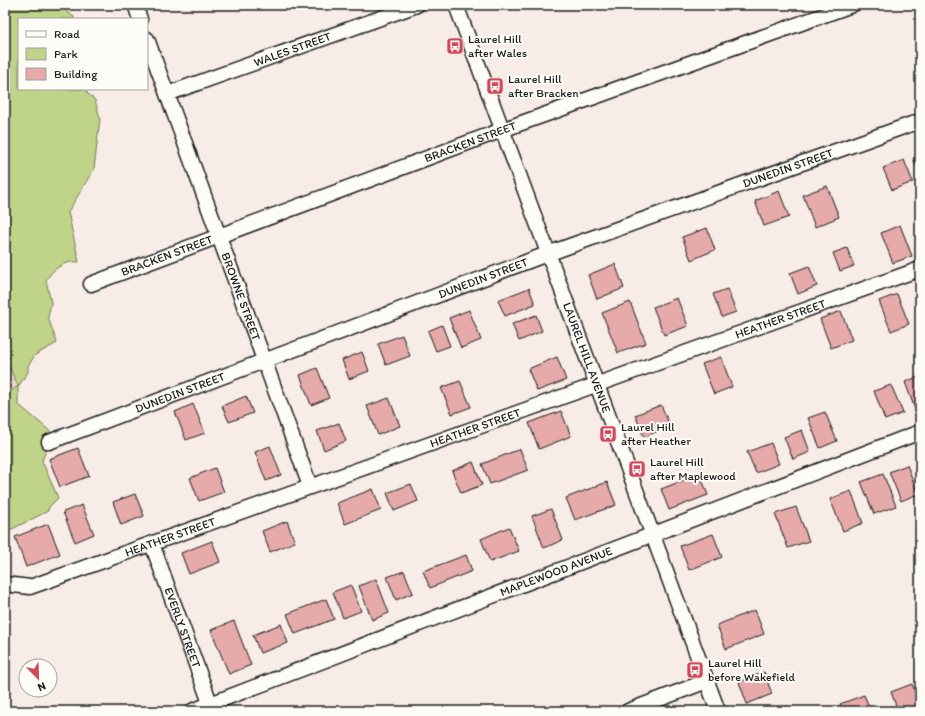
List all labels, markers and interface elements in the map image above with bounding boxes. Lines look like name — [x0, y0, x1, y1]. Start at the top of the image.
legend — [18, 18, 148, 90]
text: Road — [54, 27, 80, 41]
street label: WALES STREET — [252, 29, 333, 70]
place label: Laurel Hill after Wales — [468, 32, 527, 60]
bus stop icon: Laurel Hill after Wales — [445, 36, 465, 56]
text: Park — [54, 47, 78, 61]
text: Building — [54, 67, 98, 81]
place label: Laurel Hill after Bracken — [508, 72, 579, 100]
bus stop icon: Laurel Hill after Bracken — [485, 76, 505, 96]
street label: BRACKEN STREET — [422, 118, 518, 165]
street label: DUNEDIN STREET — [741, 146, 835, 191]
street label: BRACKEN STREET — [119, 232, 215, 279]
street label: BROWNE STREET — [218, 251, 263, 343]
street label: DUNEDIN STREET — [436, 255, 530, 301]
street label: HEATHER STREET — [733, 296, 828, 341]
street label: LAUREL HILL AVENUE — [560, 300, 614, 415]
street label: DUNEDIN STREET — [133, 369, 227, 416]
street label: HEATHER STREET — [428, 405, 523, 451]
place label: Laurel Hill after Heather — [621, 420, 691, 448]
bus stop icon: Laurel Hill after Heather — [598, 424, 618, 444]
place label: Laurel Hill after Maplewood — [650, 455, 736, 483]
bus stop icon: Laurel Hill after Maplewood — [627, 459, 647, 479]
street label: HEATHER STREET — [123, 514, 218, 560]
street label: MAPLEWOOD AVENUE — [498, 544, 614, 599]
street label: EVERLY STREET — [161, 586, 204, 670]
place label: Laurel Hill before Wakefield — [708, 656, 796, 684]
north arrow — [18, 658, 58, 698]
bus stop icon: Laurel Hill before Wakefield — [685, 660, 705, 680]
text: N — [36, 679, 48, 694]

